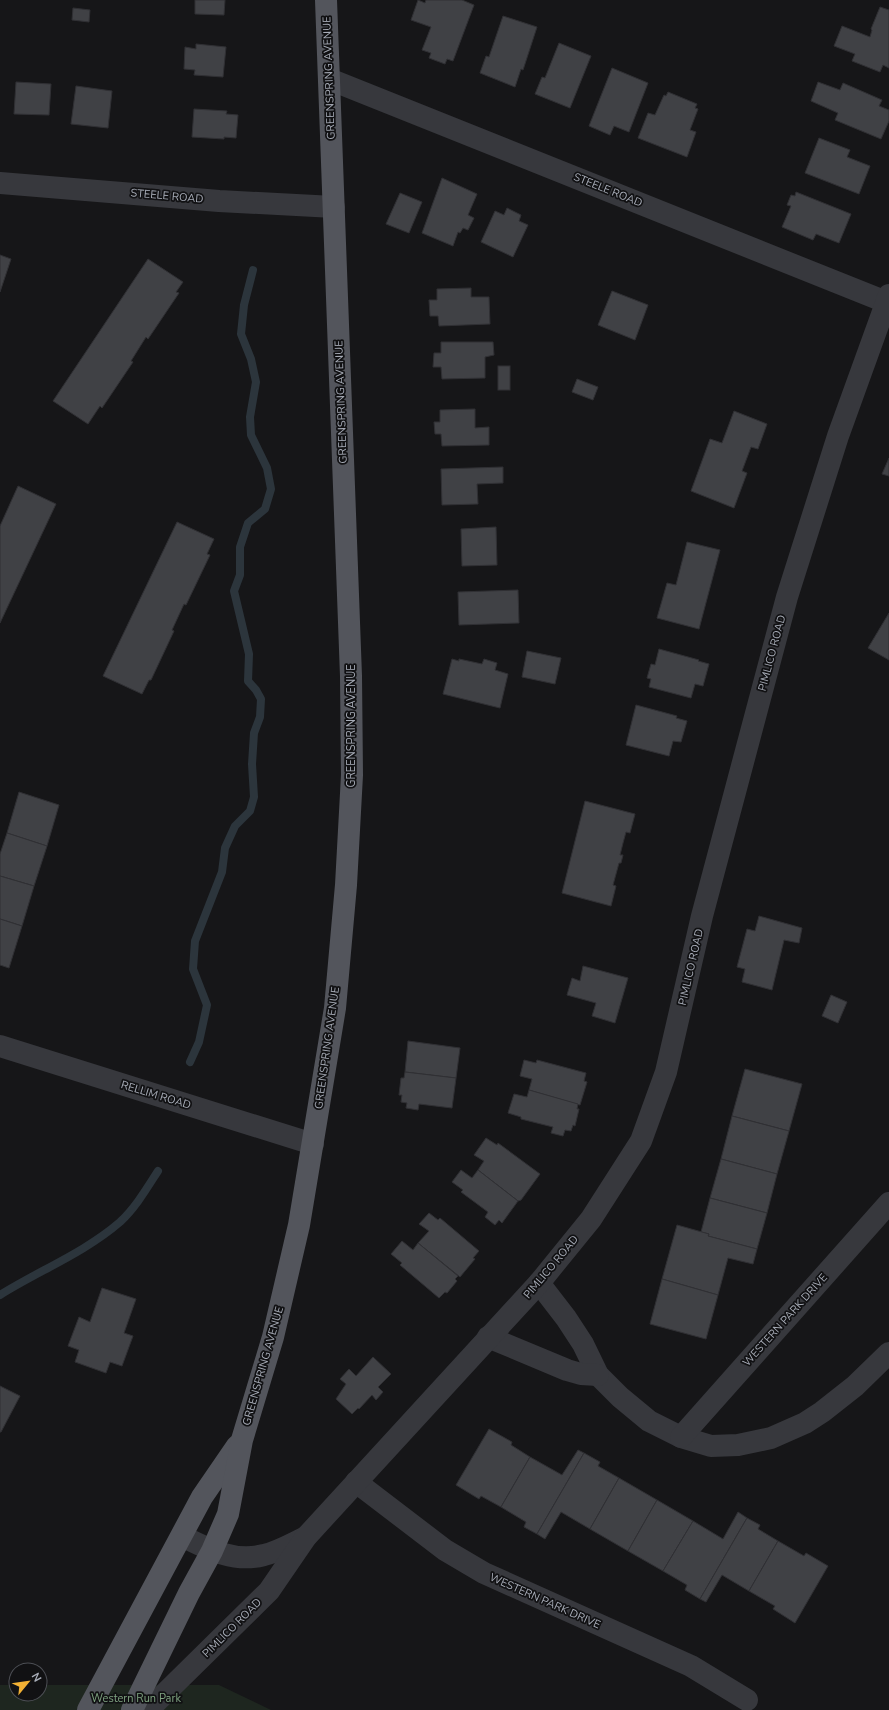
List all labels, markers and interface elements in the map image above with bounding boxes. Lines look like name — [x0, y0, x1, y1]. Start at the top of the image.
street label: GREENSPRING AVENUE — [319, 16, 339, 140]
street label: STEELE ROAD — [571, 169, 645, 211]
street label: STEELE ROAD — [130, 185, 204, 207]
street label: GREENSPRING AVENUE — [331, 340, 351, 464]
street label: PIMLICO ROAD — [755, 613, 789, 693]
street label: GREENSPRING AVENUE — [344, 664, 359, 788]
street label: PIMLICO ROAD — [675, 927, 707, 1007]
street label: GREENSPRING AVENUE — [311, 986, 343, 1110]
street label: RELLIM ROAD — [119, 1077, 193, 1113]
street label: PIMLICO ROAD — [520, 1232, 582, 1302]
street label: WESTERN PARK DRIVE — [739, 1270, 831, 1370]
street label: GREENSPRING AVENUE — [239, 1305, 287, 1427]
street label: WESTERN PARK DRIVE — [487, 1570, 603, 1632]
street label: PIMLICO ROAD — [199, 1595, 265, 1661]
north arrow — [8, 1662, 48, 1702]
text: N — [28, 1670, 45, 1685]
park label: Western Run Park — [91, 1691, 181, 1706]

